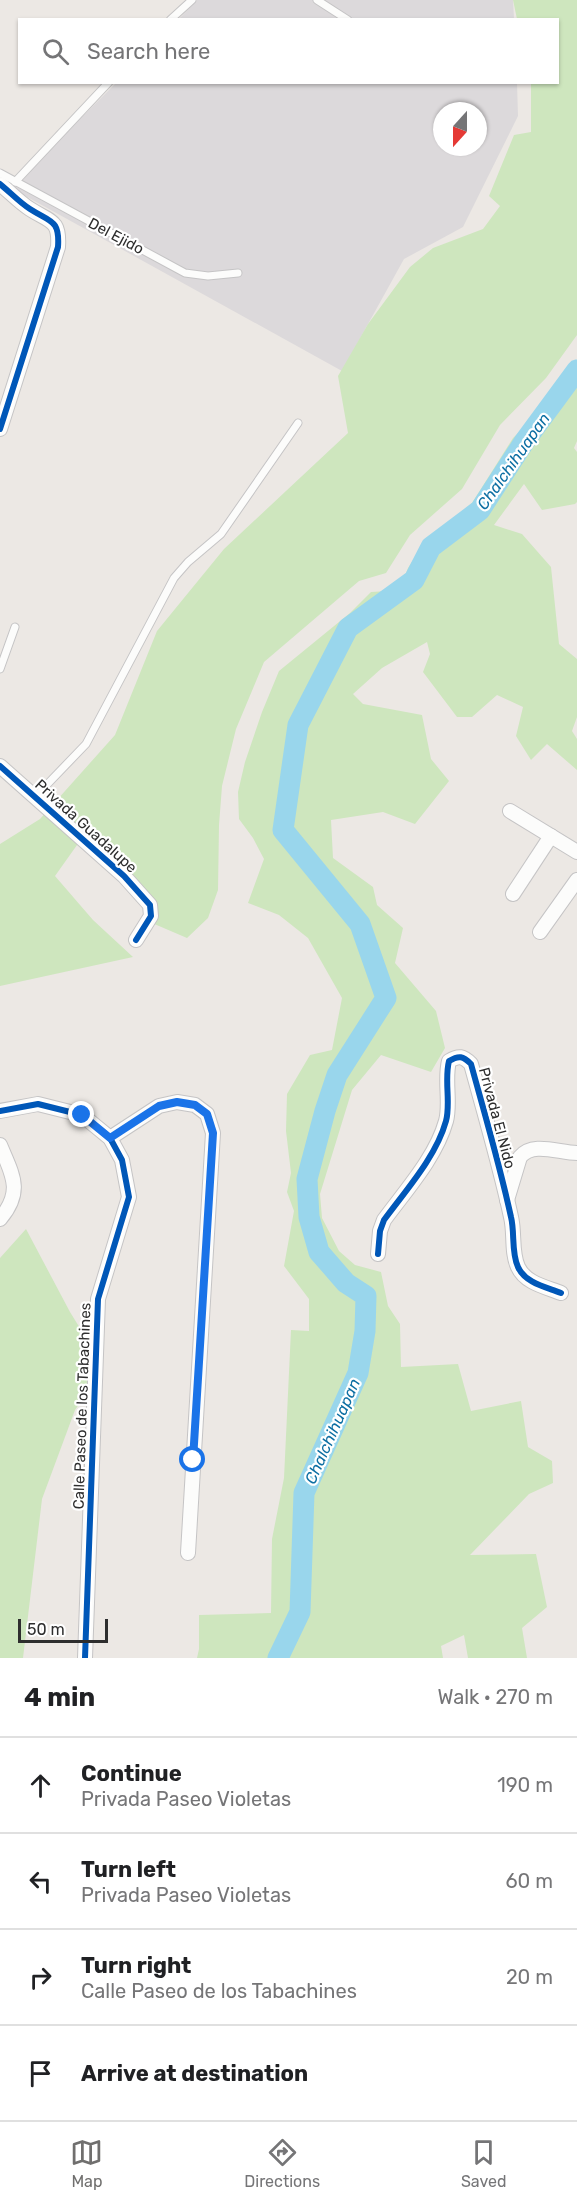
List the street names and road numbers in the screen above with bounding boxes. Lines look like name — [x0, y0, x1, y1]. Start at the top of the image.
street label: Del Ejido — [85, 214, 147, 258]
street label: Privada Guadalupe — [31, 776, 141, 876]
street label: Privada El Nido — [475, 1065, 519, 1171]
street label: Calle Paseo de los Tabachines — [69, 1302, 95, 1510]

